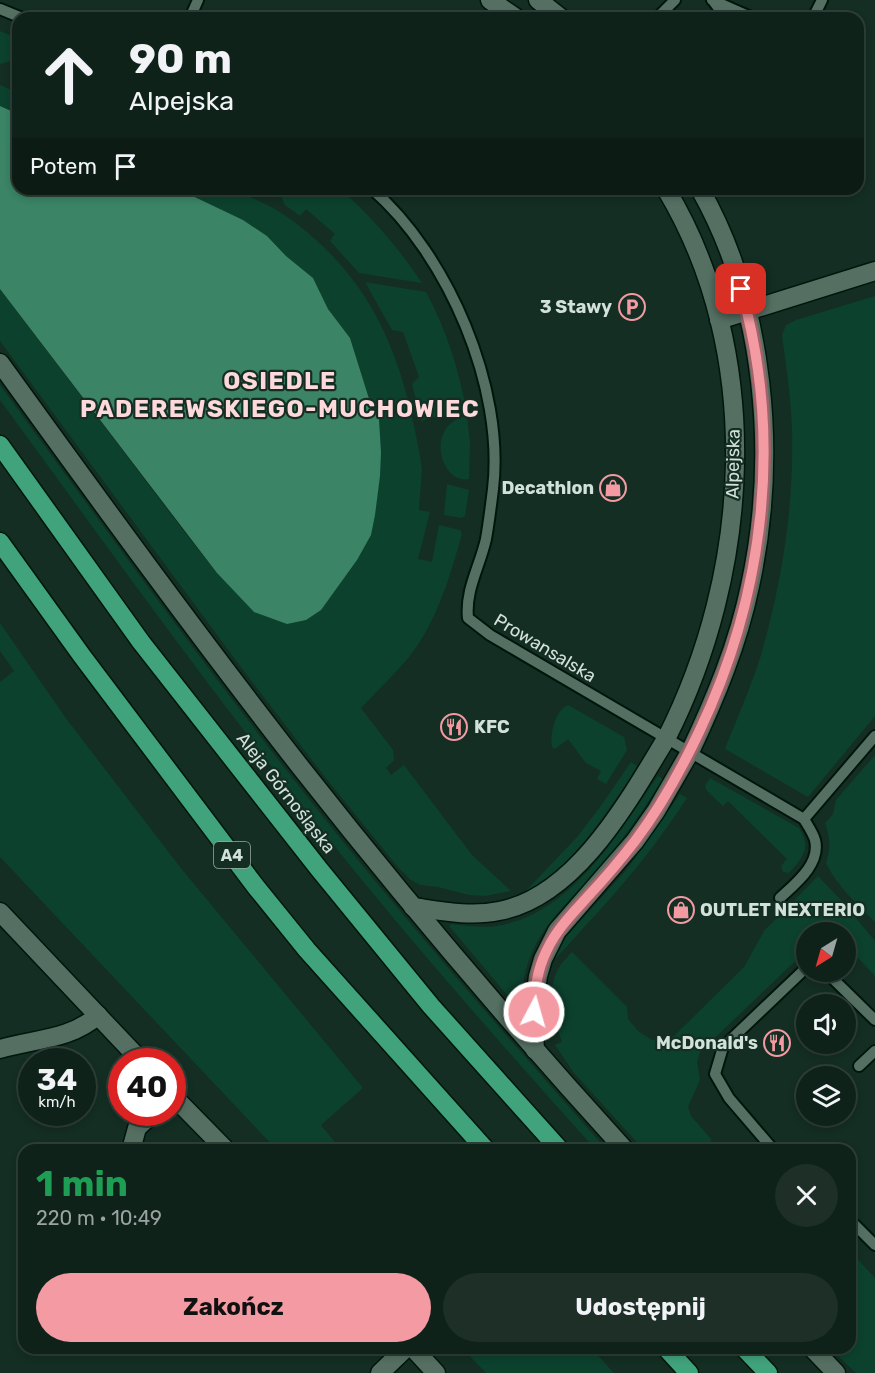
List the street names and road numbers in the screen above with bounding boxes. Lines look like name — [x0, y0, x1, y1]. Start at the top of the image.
street label: Alpejska — [721, 429, 745, 499]
street label: Prowansalska — [490, 609, 600, 687]
street label: Aleja Górnośląska — [232, 728, 340, 858]
road number: A4 — [214, 842, 250, 868]

